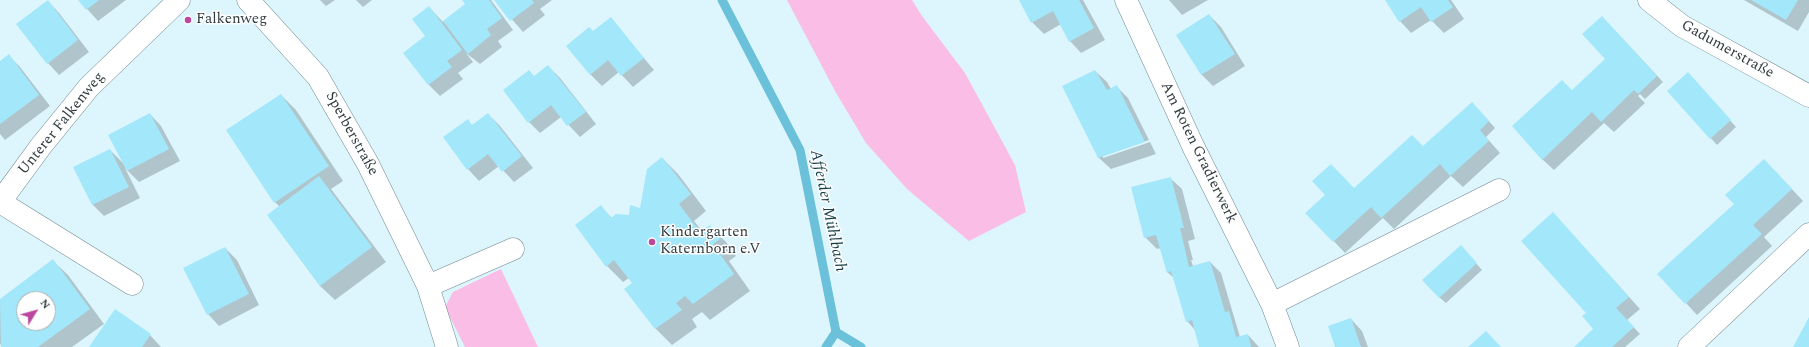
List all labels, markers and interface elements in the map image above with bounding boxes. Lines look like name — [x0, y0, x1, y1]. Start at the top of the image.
place label: Falkenweg — [196, 11, 267, 29]
marker: Falkenweg — [183, 15, 193, 25]
street label: Gadumerstraße — [1677, 17, 1777, 83]
street label: Unterer Falkenweg — [15, 69, 109, 179]
street label: Am Roten Gradierwerk — [1156, 79, 1240, 227]
street label: Sperberstraße — [321, 89, 381, 179]
water label: Afferder Mühlbach — [805, 148, 849, 274]
place label: Kindergarten Katernborn e.V — [660, 224, 760, 259]
marker: Kindergarten Katernborn e.V — [647, 237, 657, 247]
north arrow — [16, 291, 56, 331]
text: N — [36, 295, 55, 313]

